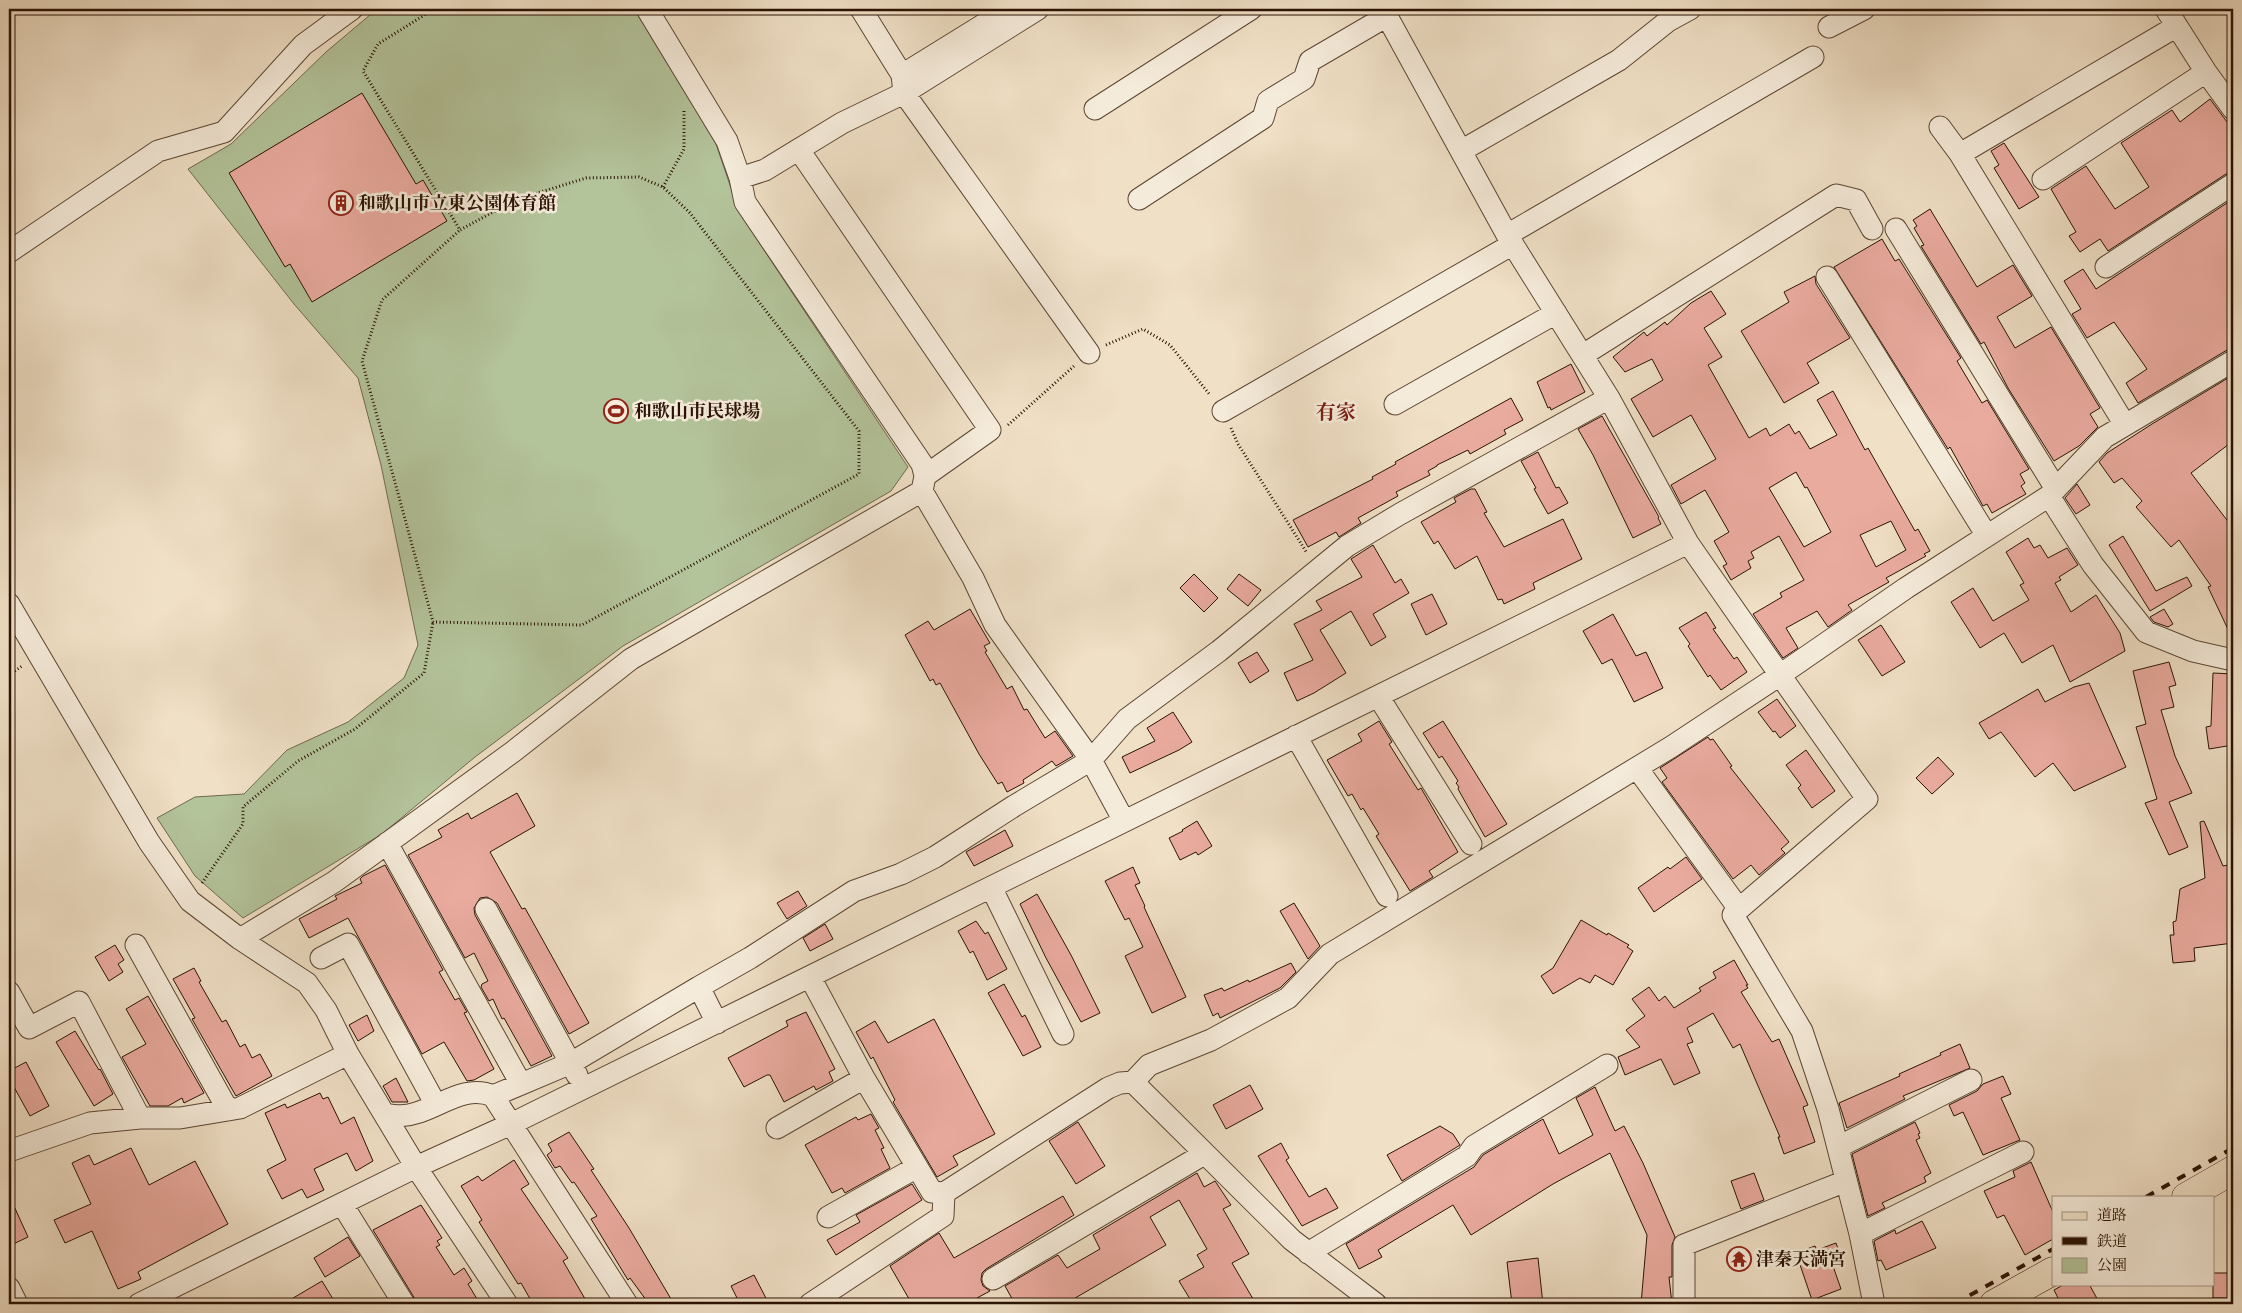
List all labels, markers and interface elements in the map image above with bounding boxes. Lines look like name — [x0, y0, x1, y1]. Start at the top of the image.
place label: 和歌山市立東公園体育館 — [358, 189, 556, 216]
building icon: 和歌山市立東公園体育館 — [328, 190, 354, 216]
place label: 和歌山市民球場 — [634, 397, 760, 424]
district label: 有家 — [1316, 397, 1356, 426]
sports icon: 和歌山市民球場 — [603, 398, 629, 424]
legend — [2052, 1196, 2214, 1286]
text: 道路 — [2097, 1204, 2127, 1225]
text: 鉄道 — [2097, 1230, 2127, 1251]
place label: 津秦天満宮 — [1756, 1245, 1846, 1272]
temple icon: 津秦天満宮 — [1726, 1246, 1752, 1272]
text: 公園 — [2097, 1254, 2127, 1275]

